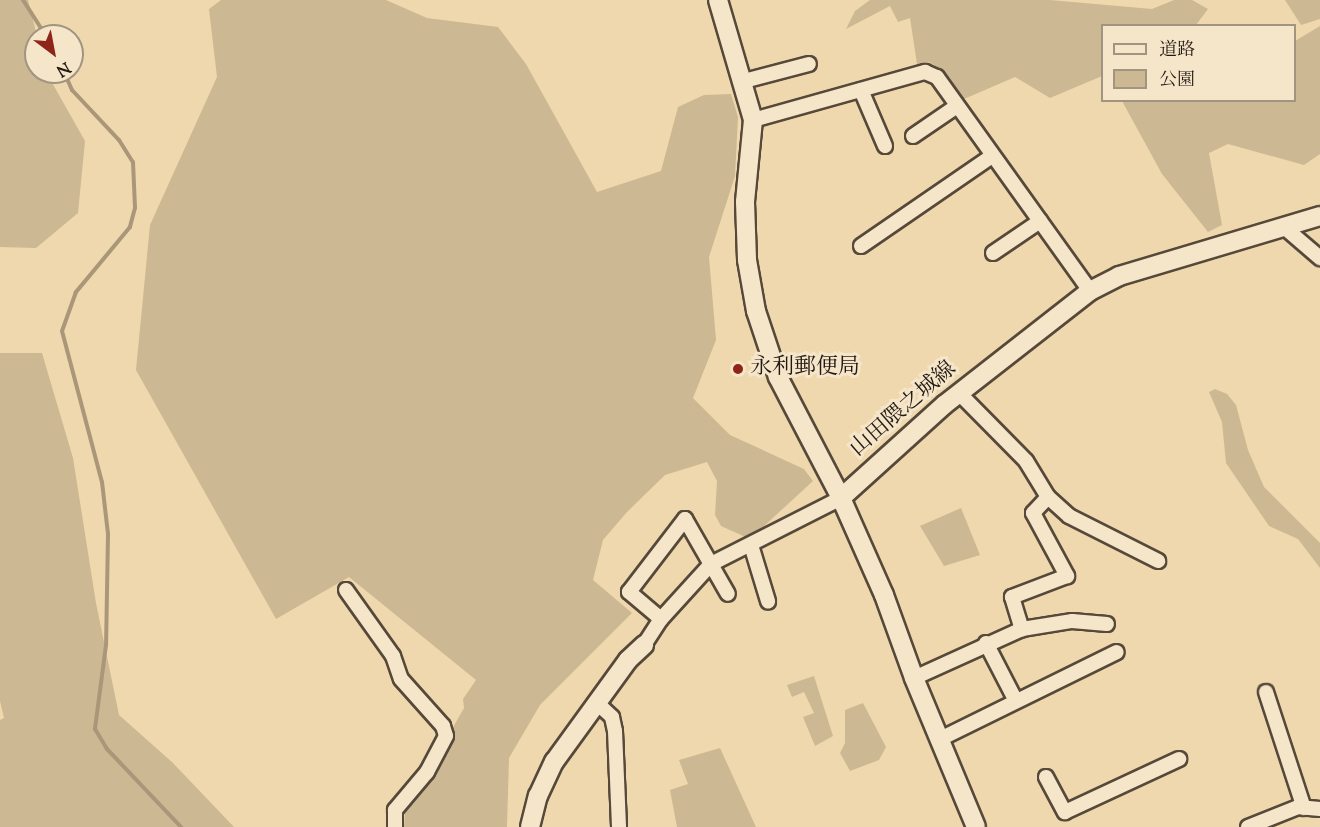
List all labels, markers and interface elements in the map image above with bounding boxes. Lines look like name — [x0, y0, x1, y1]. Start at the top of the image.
north arrow — [24, 24, 84, 84]
legend — [1101, 24, 1296, 102]
text: 道路 — [1159, 38, 1195, 64]
text: N — [51, 55, 74, 81]
text: 公園 — [1159, 68, 1195, 94]
place label: 永利郵便局 — [750, 356, 860, 382]
street label: 山田隈之城線 — [846, 357, 962, 463]
marker: 永利郵便局 — [731, 362, 745, 376]

